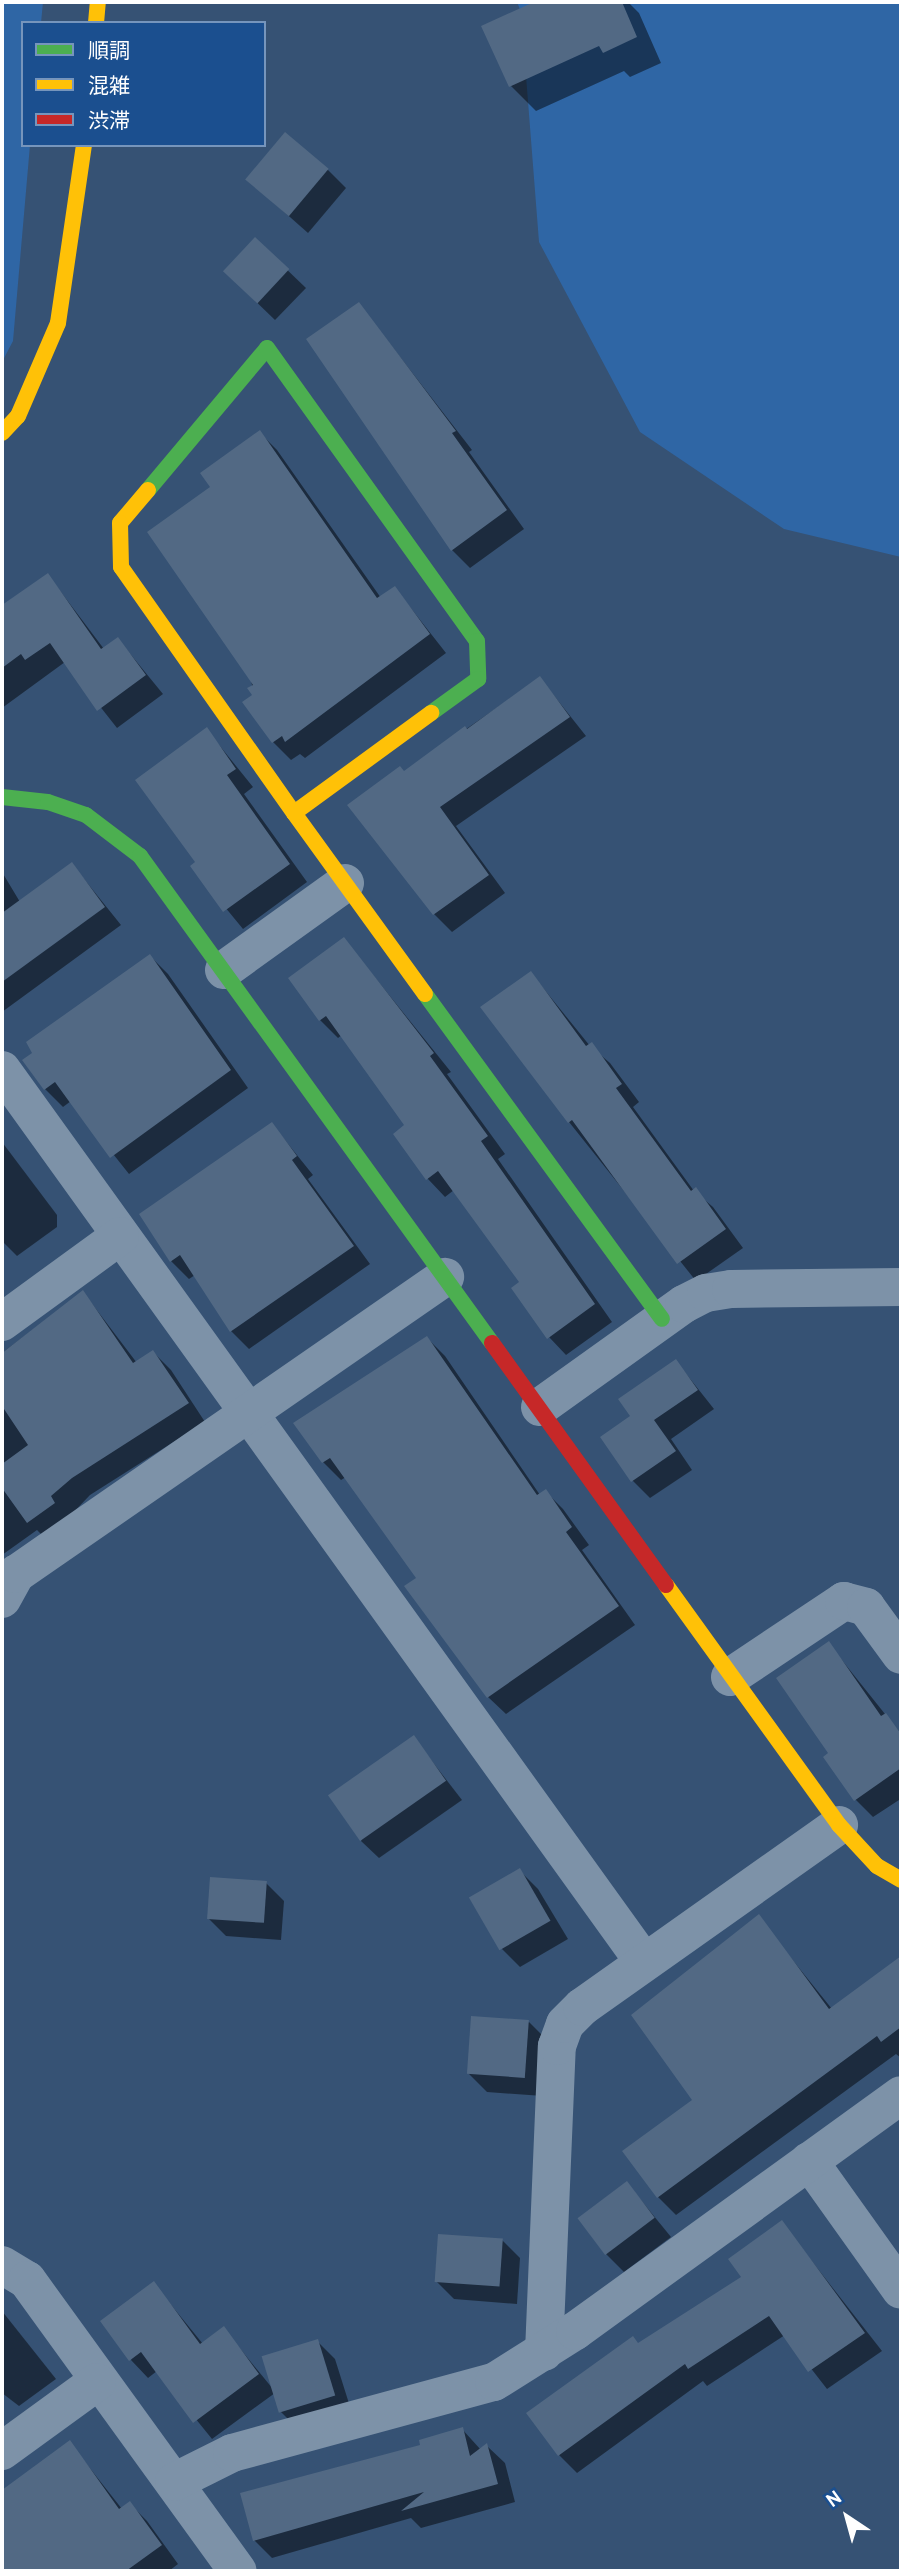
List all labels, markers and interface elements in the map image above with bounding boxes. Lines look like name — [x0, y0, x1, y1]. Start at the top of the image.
legend — [21, 21, 266, 147]
text: 順調 — [88, 39, 130, 66]
text: 混雑 — [88, 74, 130, 101]
text: 渋滞 — [88, 109, 130, 136]
north arrow — [812, 2482, 882, 2552]
text: N — [822, 2486, 847, 2514]

